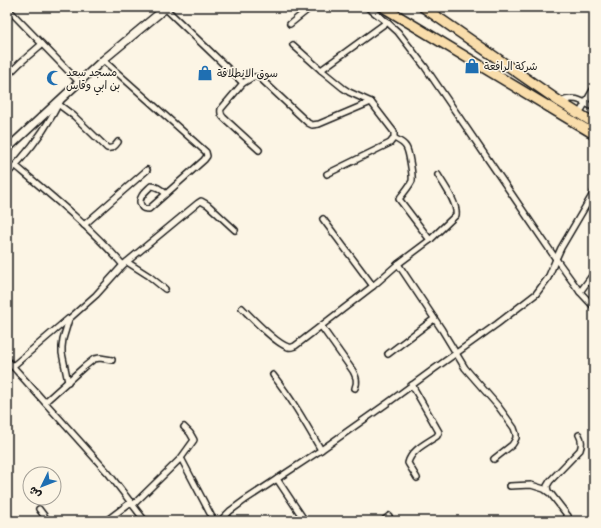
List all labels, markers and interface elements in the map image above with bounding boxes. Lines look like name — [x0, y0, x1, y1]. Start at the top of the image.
shop icon: شركة الرافعة — [463, 57, 481, 75]
place label: شركة الرافعة — [484, 61, 538, 74]
shop icon: سوق الانطلاقة — [196, 64, 214, 82]
place label: مسجد سعد بن ابي وقاس — [66, 68, 120, 96]
place label: سوق الانطلاقة — [217, 68, 278, 81]
mosque icon: مسجد سعد بن ابي وقاس — [45, 69, 63, 87]
north arrow — [22, 466, 62, 506]
text: ش — [28, 483, 45, 500]

